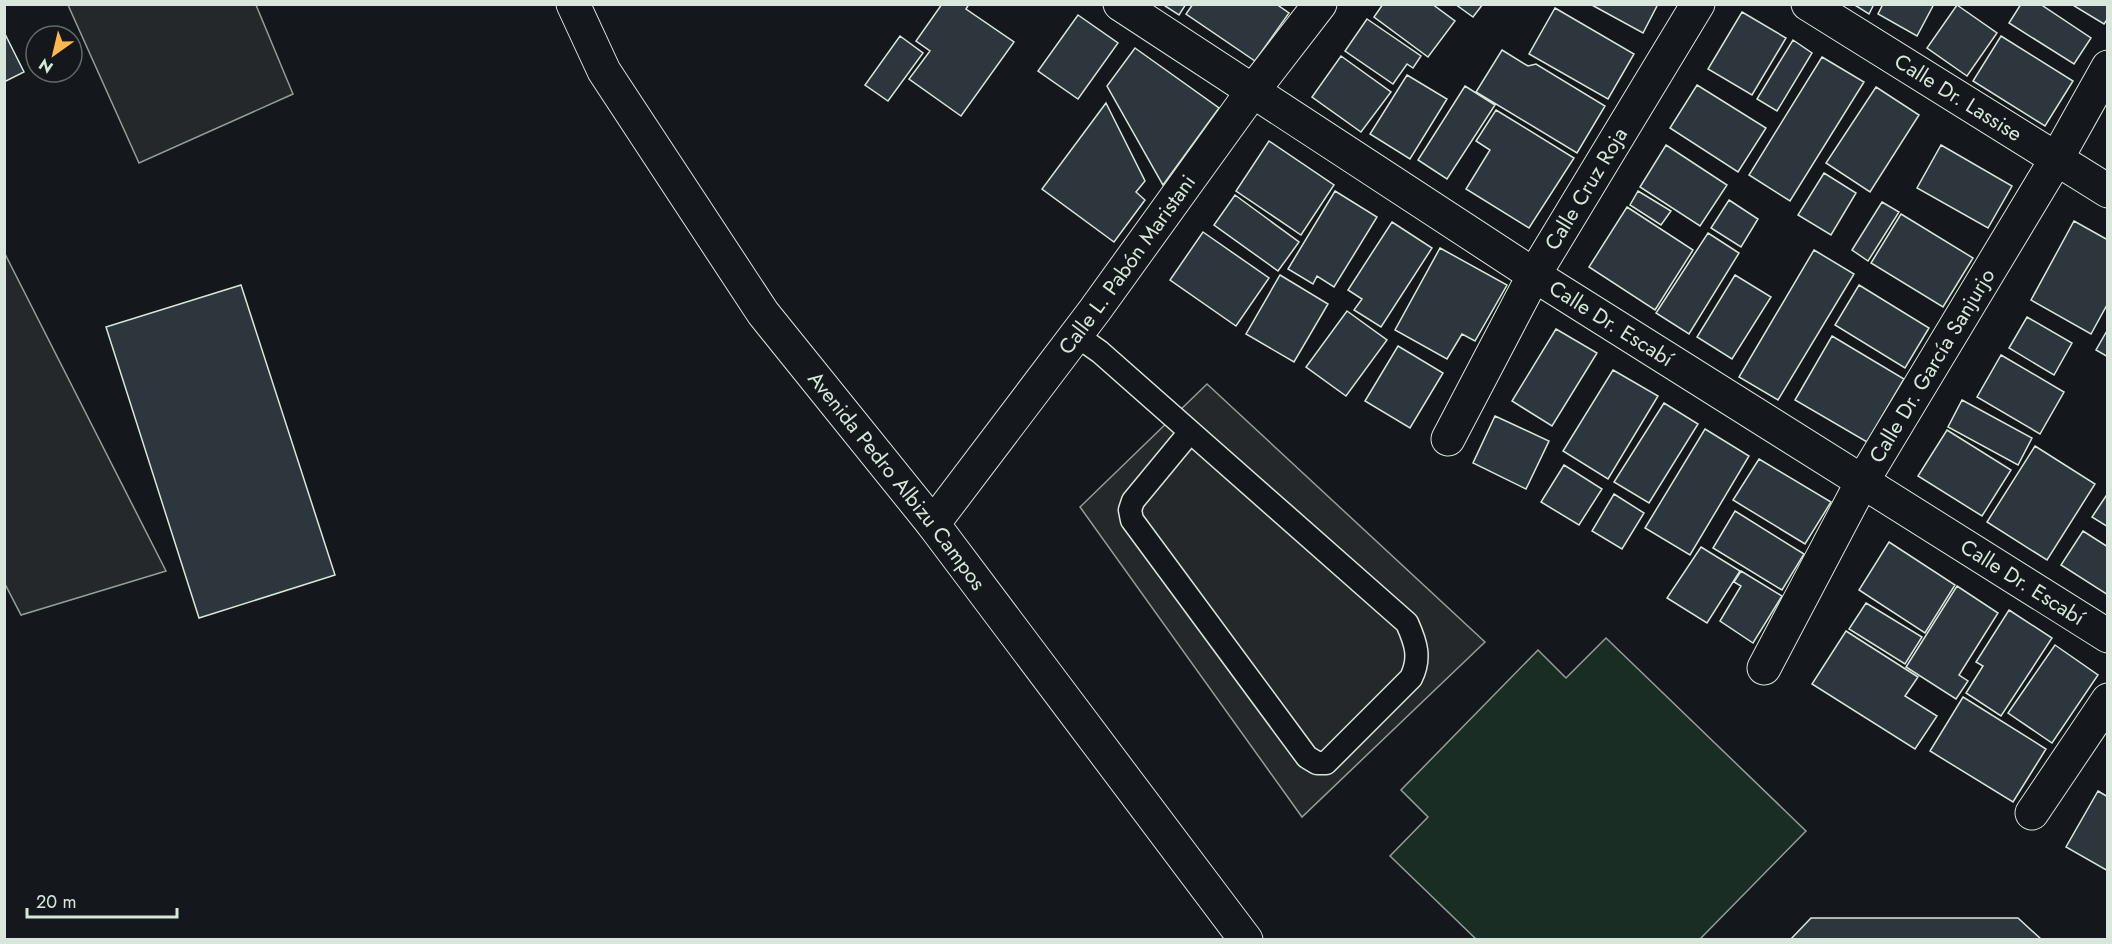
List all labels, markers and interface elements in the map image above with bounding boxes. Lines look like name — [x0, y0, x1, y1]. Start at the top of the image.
north arrow — [24, 24, 84, 84]
street label: Calle Dr. Lassise — [1889, 46, 2028, 149]
text: N — [34, 53, 58, 79]
street label: Calle Cruz Roja — [1538, 122, 1635, 256]
street label: Calle L. Pabón Maristani — [1051, 169, 1203, 361]
street label: Calle Dr. García Sanjurjo — [1862, 263, 2002, 469]
street label: Calle Dr. Escabí — [1543, 273, 1681, 375]
street label: Avenida Pedro Albizu Campos — [801, 365, 993, 597]
street label: Calle Dr. Escabí — [1955, 532, 2092, 634]
scale bar — [27, 881, 177, 919]
text: 20 m — [36, 889, 76, 915]

